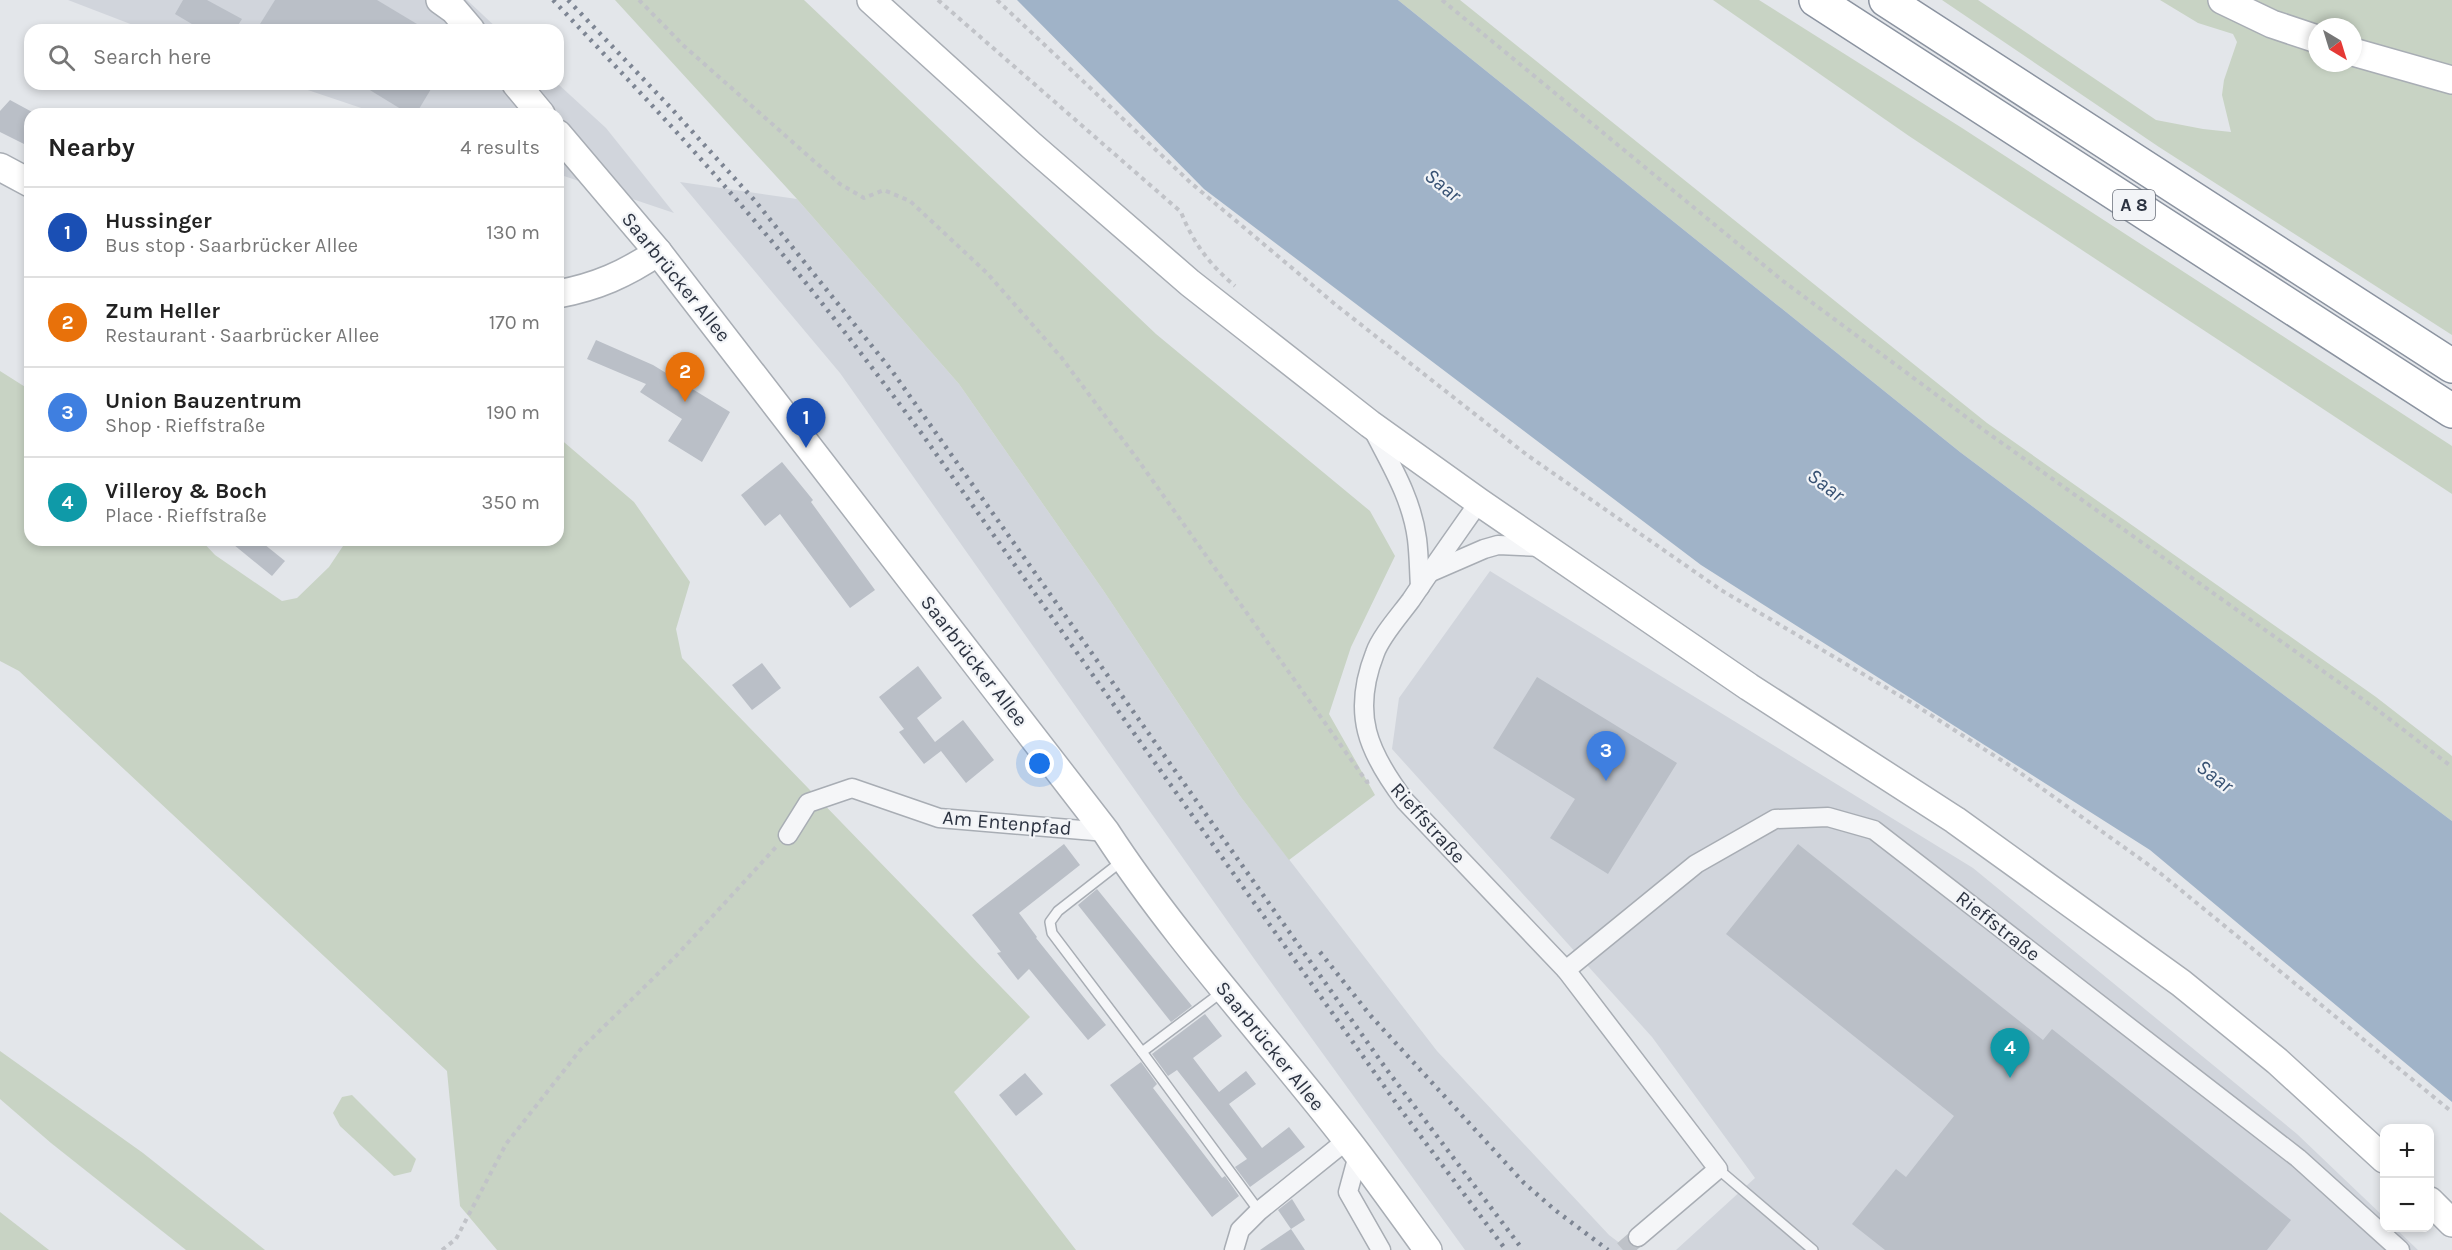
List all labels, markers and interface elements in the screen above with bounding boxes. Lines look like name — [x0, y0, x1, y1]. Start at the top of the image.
north arrow — [2308, 18, 2362, 72]
search box — [24, 24, 564, 90]
icon: search — [45, 41, 78, 74]
text: Search here — [93, 44, 211, 70]
text: Nearby — [48, 132, 135, 163]
text: 4 results — [460, 136, 540, 159]
water label: Saar — [1420, 163, 1467, 207]
road number: A 8 — [2113, 190, 2155, 220]
text: Hussinger — [105, 208, 212, 234]
street label: Saarbrücker Allee — [617, 208, 735, 346]
text: 1 — [64, 221, 71, 244]
text: 130 m — [486, 221, 540, 244]
text: Bus stop · Saarbrücker Allee — [105, 234, 358, 257]
text: Zum Heller — [105, 298, 220, 324]
text: 2 — [61, 311, 74, 334]
text: 170 m — [489, 311, 540, 334]
text: Restaurant · Saarbrücker Allee — [105, 324, 379, 347]
pin: 2 — [666, 352, 704, 402]
text: Union Bauzentrum — [105, 388, 302, 414]
pin: 1 — [786, 398, 826, 448]
text: 3 — [61, 401, 74, 424]
text: 190 m — [486, 401, 540, 424]
text: Shop · Rieffstraße — [105, 414, 265, 437]
water label: Saar — [1803, 463, 1850, 507]
text: Villeroy & Boch — [105, 478, 267, 504]
text: 4 — [62, 491, 73, 514]
text: 350 m — [482, 491, 540, 514]
text: Place · Rieffstraße — [105, 504, 267, 527]
street label: Saarbrücker Allee — [916, 591, 1032, 731]
pin: 3 — [1586, 732, 1626, 781]
your location — [1025, 749, 1054, 778]
water label: Saar — [2192, 754, 2239, 798]
street label: Rieffstraße — [1386, 778, 1470, 868]
street label: Am Entenpfad — [941, 806, 1073, 840]
street label: Rieffstraße — [1951, 886, 2045, 966]
street label: Saarbrücker Allee — [1211, 977, 1329, 1115]
pin: 4 — [1990, 1028, 2030, 1078]
map controls — [2380, 1124, 2434, 1232]
button: + — [2380, 1124, 2434, 1178]
button: − — [2380, 1178, 2434, 1232]

